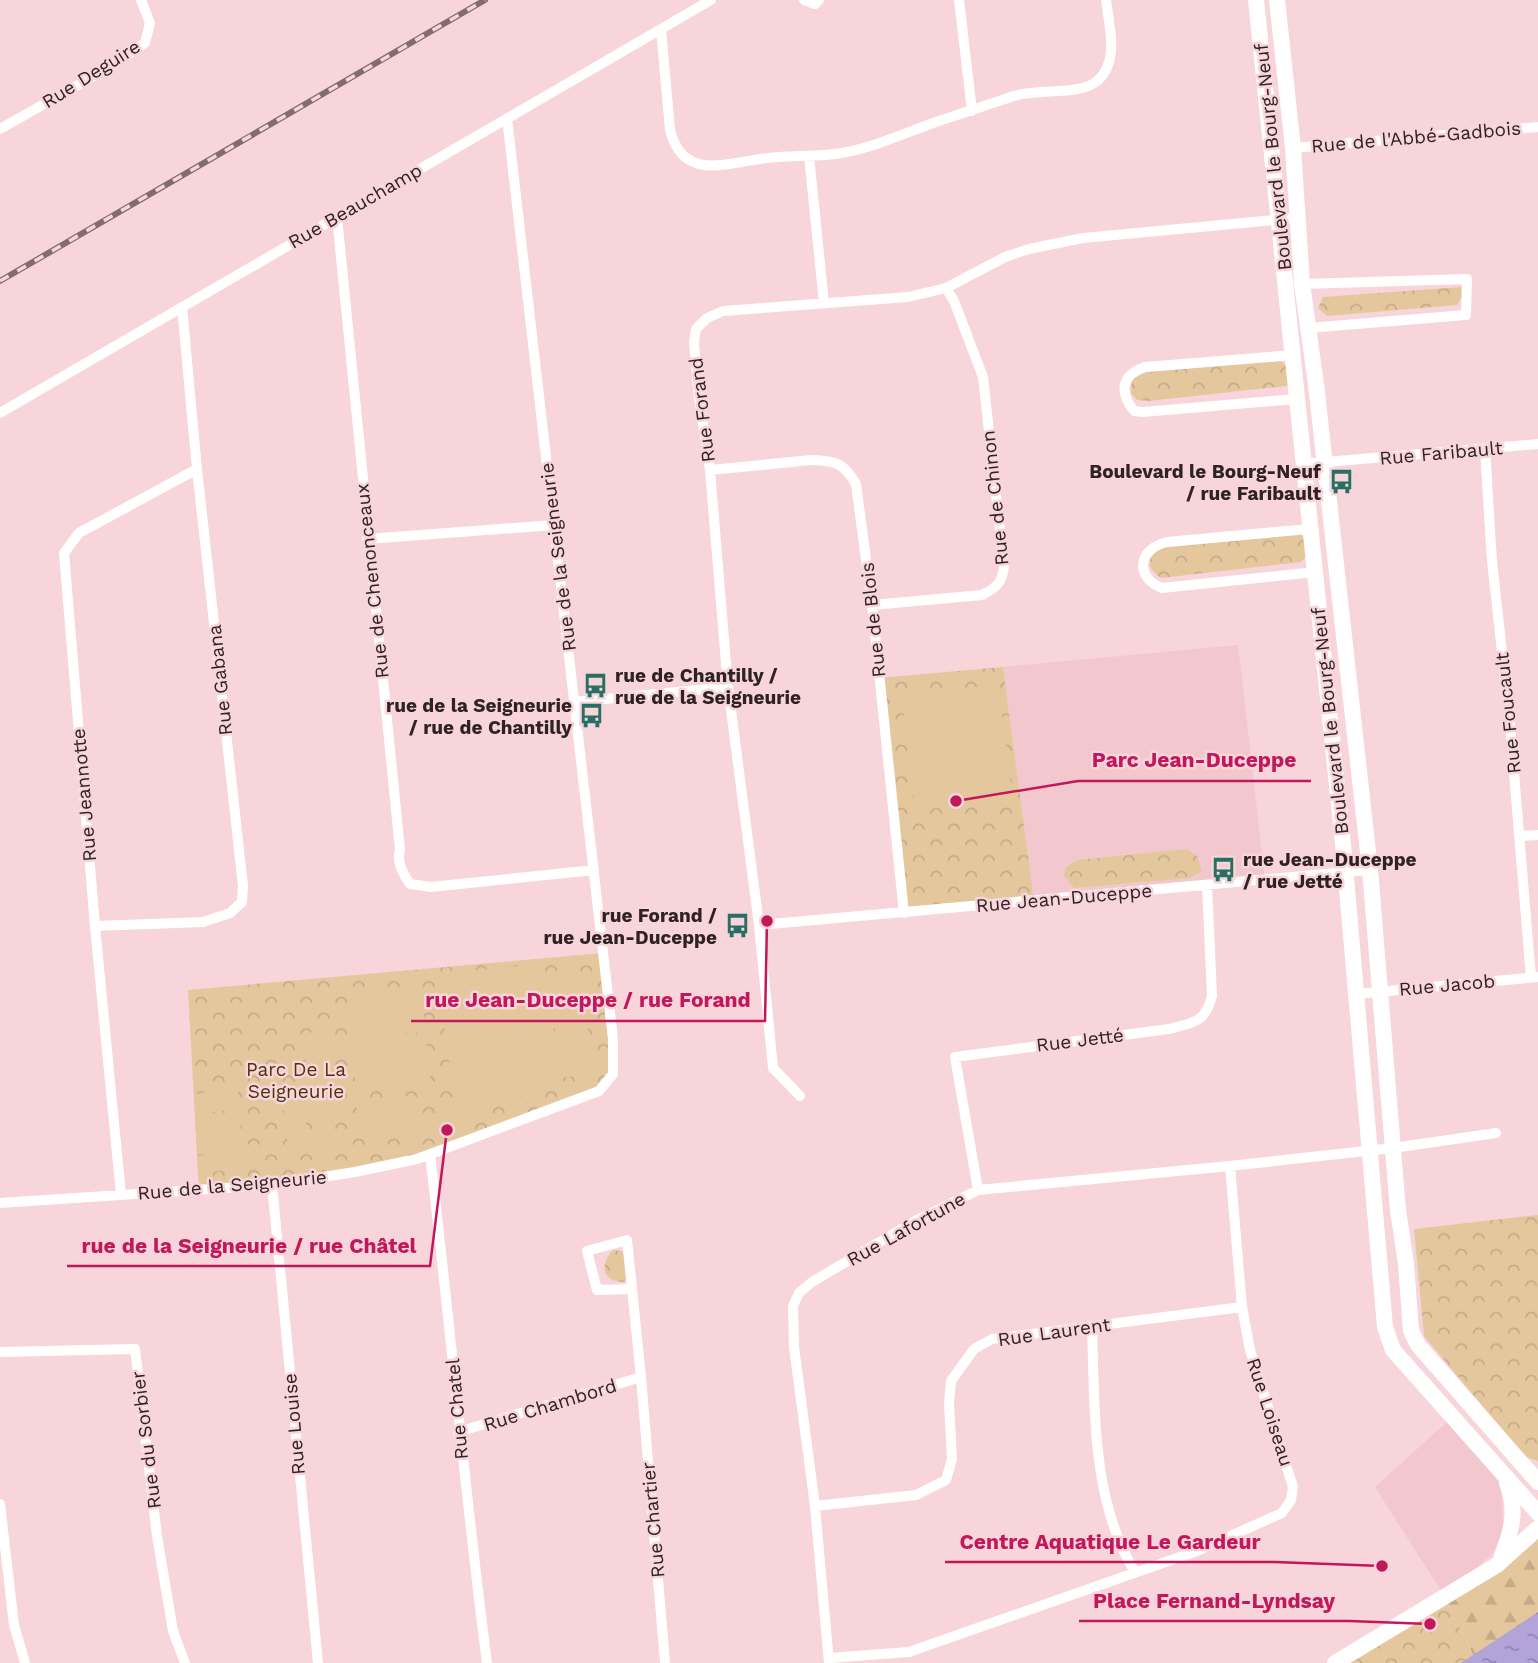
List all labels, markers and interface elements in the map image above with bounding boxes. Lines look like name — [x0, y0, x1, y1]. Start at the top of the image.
street label: Rue Deguire — [38, 35, 144, 113]
street label: Boulevard le Bourg-Neuf — [1250, 42, 1296, 272]
street label: Rue de l'Abbé-Gadbois — [1310, 116, 1522, 158]
street label: Rue Beauchamp — [284, 158, 426, 254]
street label: Rue Forand — [684, 356, 720, 464]
street label: Rue de Chinon — [976, 429, 1014, 567]
street label: Rue Faribault — [1378, 436, 1504, 470]
place label: Boulevard le Bourg-Neuf / rue Faribault — [1089, 460, 1322, 505]
street label: Rue de la Seigneurie — [535, 461, 581, 653]
bus stop icon: Boulevard le Bourg-Neuf / rue Faribault — [1327, 468, 1355, 496]
street label: Rue de Chenonceaux — [350, 482, 394, 680]
street label: Rue de Blois — [856, 561, 890, 679]
street label: Boulevard le Bourg-Neuf — [1307, 606, 1353, 836]
street label: Rue Gabana — [203, 623, 237, 737]
street label: Rue Foucault — [1490, 651, 1526, 775]
place label: rue de Chantilly / rue de la Seigneurie — [615, 664, 801, 709]
bus stop icon: rue de Chantilly / rue de la Seigneurie — [581, 672, 609, 700]
place label: rue de la Seigneurie / rue de Chantilly — [386, 694, 572, 739]
bus stop icon: rue de la Seigneurie / rue de Chantilly — [578, 702, 606, 730]
street label: Rue Jeannotte — [67, 727, 101, 863]
callout: Parc Jean-Duceppe — [1078, 739, 1311, 781]
text: Parc Jean-Duceppe — [1092, 747, 1296, 772]
place label: rue Jean-Duceppe / rue Jetté — [1243, 848, 1417, 893]
bus stop icon: rue Jean-Duceppe / rue Jetté — [1209, 856, 1237, 884]
street label: Rue Jean-Duceppe — [975, 879, 1153, 917]
place label: rue Forand / rue Jean-Duceppe — [543, 904, 717, 949]
bus stop icon: rue Forand / rue Jean-Duceppe — [723, 912, 751, 940]
street label: Rue Jacob — [1398, 969, 1496, 1001]
callout: rue Jean-Duceppe / rue Forand — [411, 979, 765, 1021]
text: rue Jean-Duceppe / rue Forand — [425, 987, 751, 1012]
street label: Rue Jetté — [1035, 1023, 1125, 1057]
park label: Parc De La Seigneurie — [246, 1058, 346, 1103]
street label: Rue de la Seigneurie — [136, 1165, 328, 1205]
street label: Rue Lafortune — [843, 1187, 969, 1271]
callout: rue de la Seigneurie / rue Châtel — [67, 1224, 430, 1266]
text: rue de la Seigneurie / rue Châtel — [82, 1233, 417, 1258]
street label: Rue Laurent — [996, 1313, 1112, 1351]
street label: Rue Loiseau — [1242, 1355, 1298, 1469]
street label: Rue Chatel — [441, 1357, 473, 1461]
street label: Rue du Sorbier — [126, 1370, 166, 1510]
street label: Rue Louise — [278, 1372, 310, 1476]
street label: Rue Chambord — [481, 1374, 619, 1436]
street label: Rue Chartier — [636, 1461, 670, 1579]
callout: Centre Aquatique Le Gardeur — [945, 1520, 1275, 1562]
text: Centre Aquatique Le Gardeur — [960, 1529, 1260, 1554]
callout: Place Fernand-Lyndsay — [1079, 1579, 1349, 1621]
text: Place Fernand-Lyndsay — [1093, 1588, 1335, 1613]

